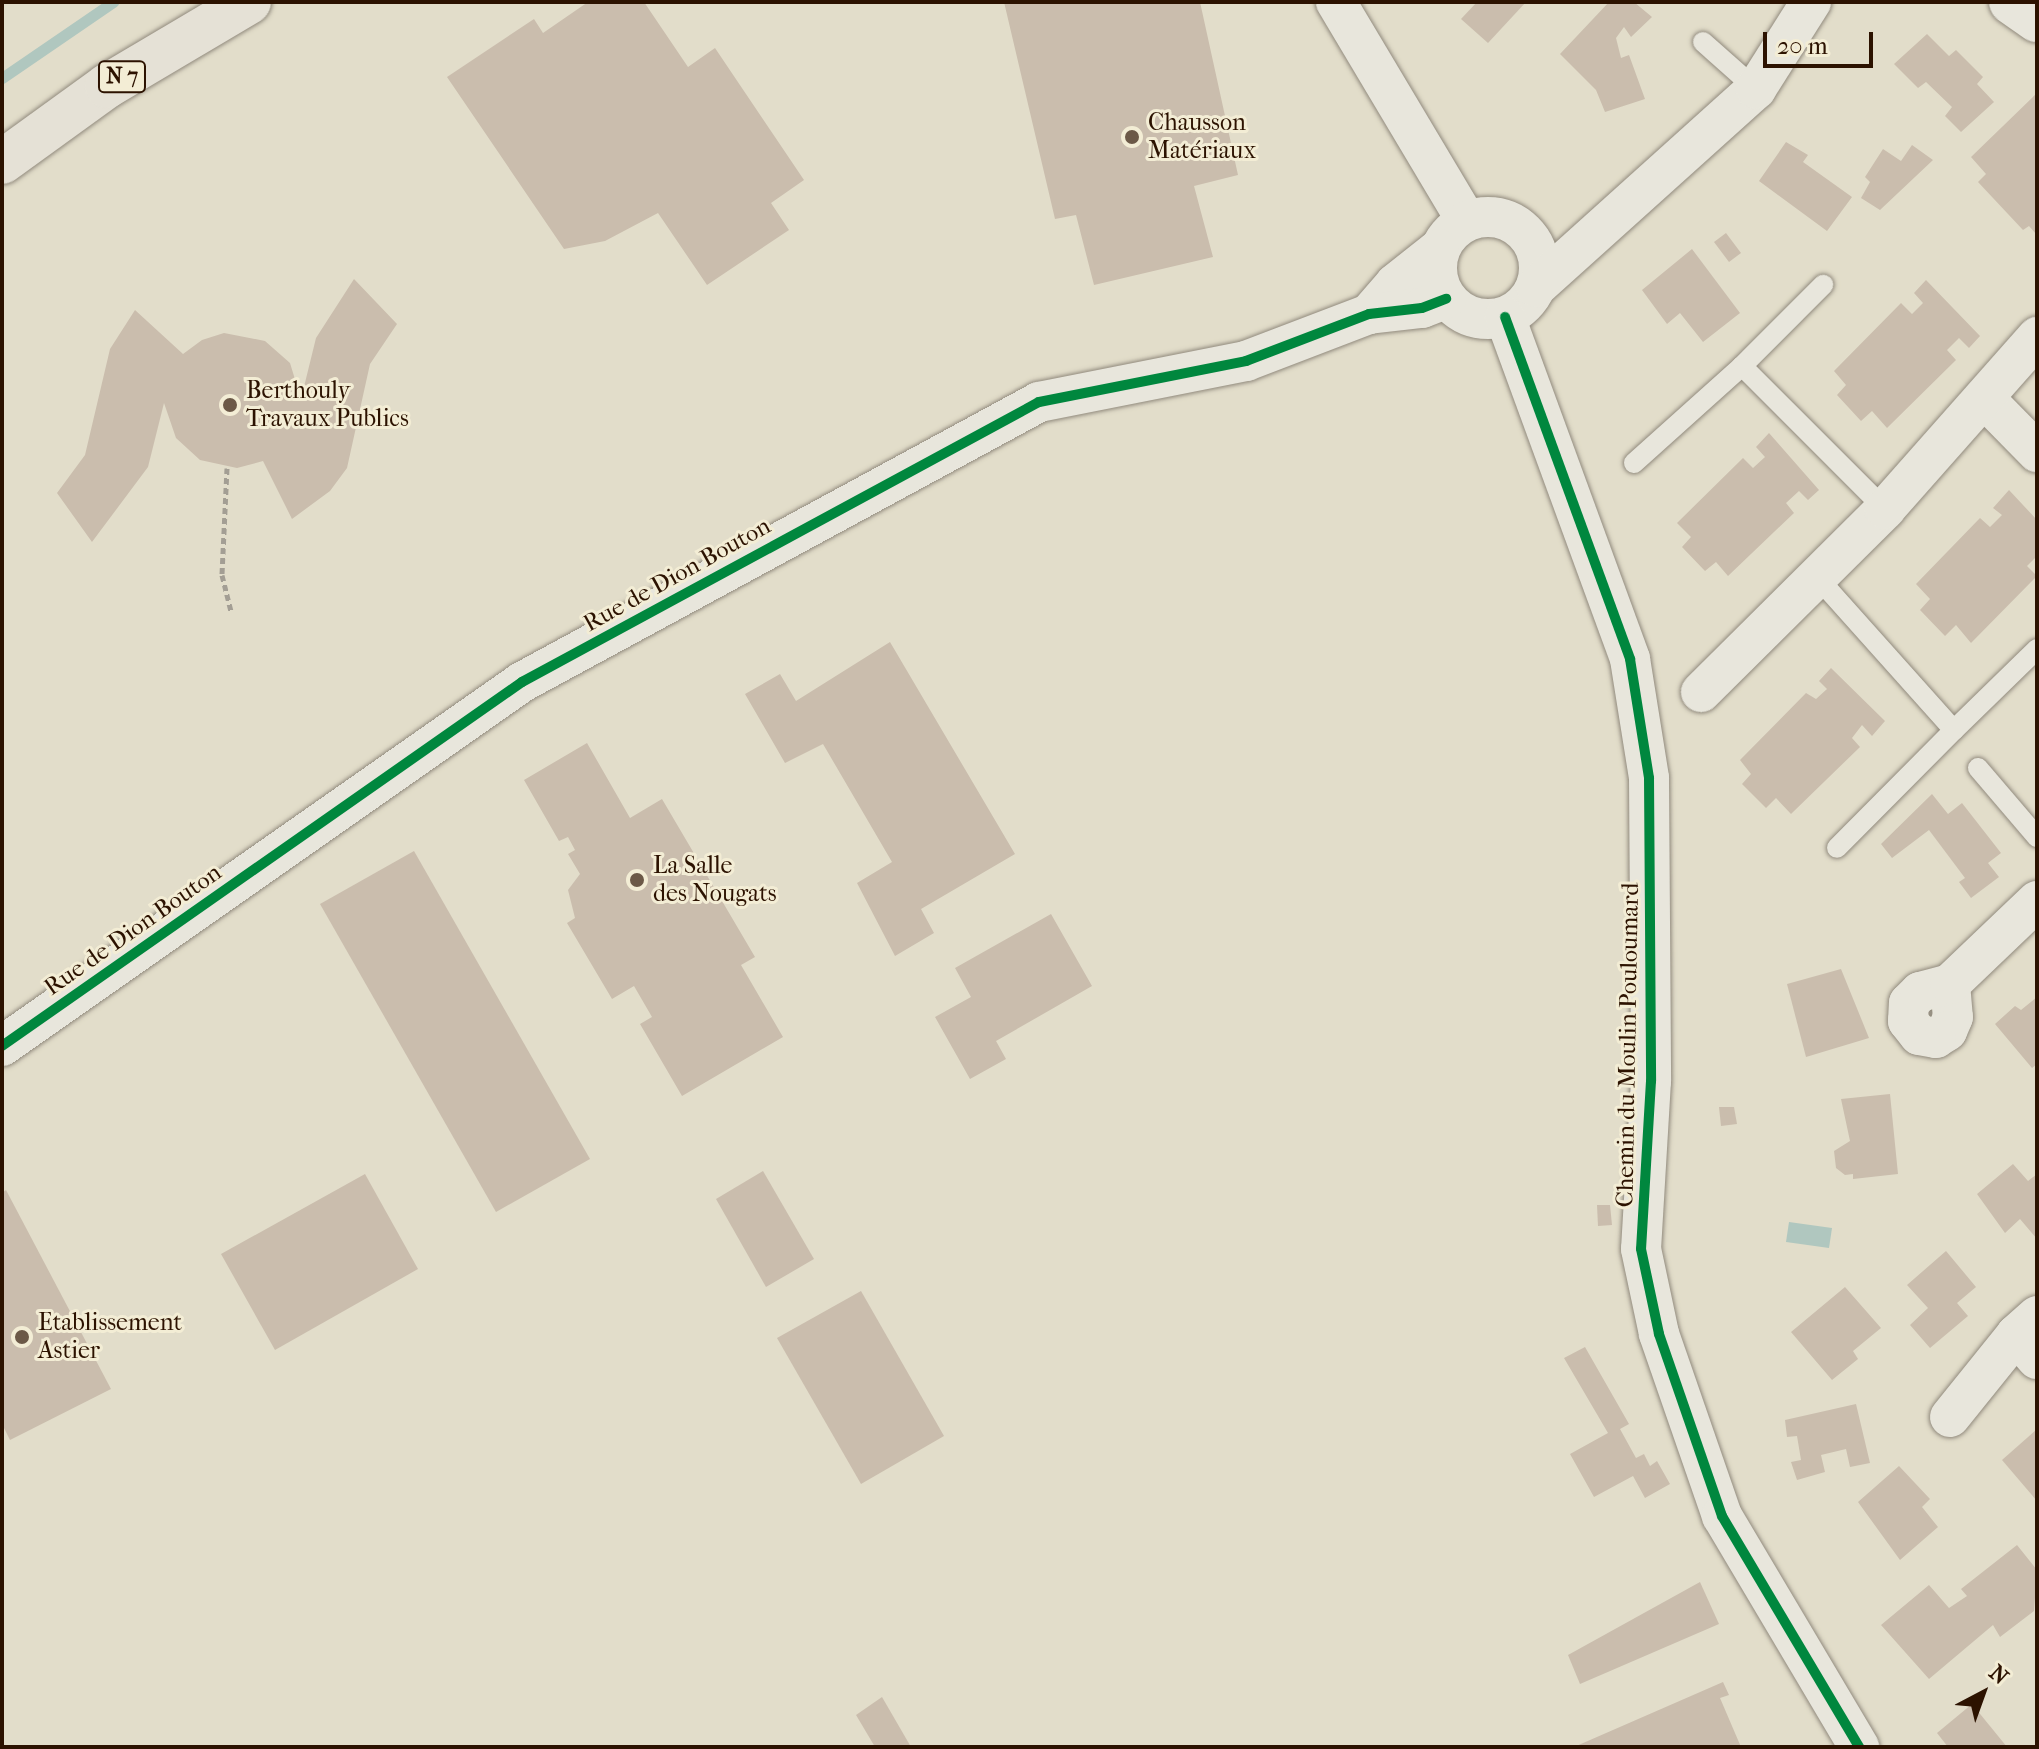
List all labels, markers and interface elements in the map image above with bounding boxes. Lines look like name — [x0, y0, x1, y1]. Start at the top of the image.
scale bar — [1767, 16, 1877, 66]
text: 20 m — [1777, 32, 1828, 60]
road number: N 7 — [96, 59, 148, 95]
place label: Chausson Matériaux — [1148, 109, 1256, 165]
marker: Chausson Matériaux — [1123, 128, 1141, 146]
place label: Berthouly Travaux Publics — [246, 377, 409, 433]
marker: Berthouly Travaux Publics — [221, 396, 239, 414]
street label: Rue de Dion Bouton — [578, 512, 776, 638]
place label: La Salle des Nougats — [653, 852, 777, 908]
street label: Rue de Dion Bouton — [39, 858, 227, 1002]
marker: La Salle des Nougats — [628, 871, 646, 889]
street label: Chemin du Moulin Pouloumard — [1611, 882, 1645, 1208]
place label: Etablissement Astier — [38, 1309, 182, 1365]
marker: Etablissement Astier — [13, 1328, 31, 1346]
north arrow — [1943, 1653, 2023, 1733]
text: N — [1984, 1660, 2014, 1690]

